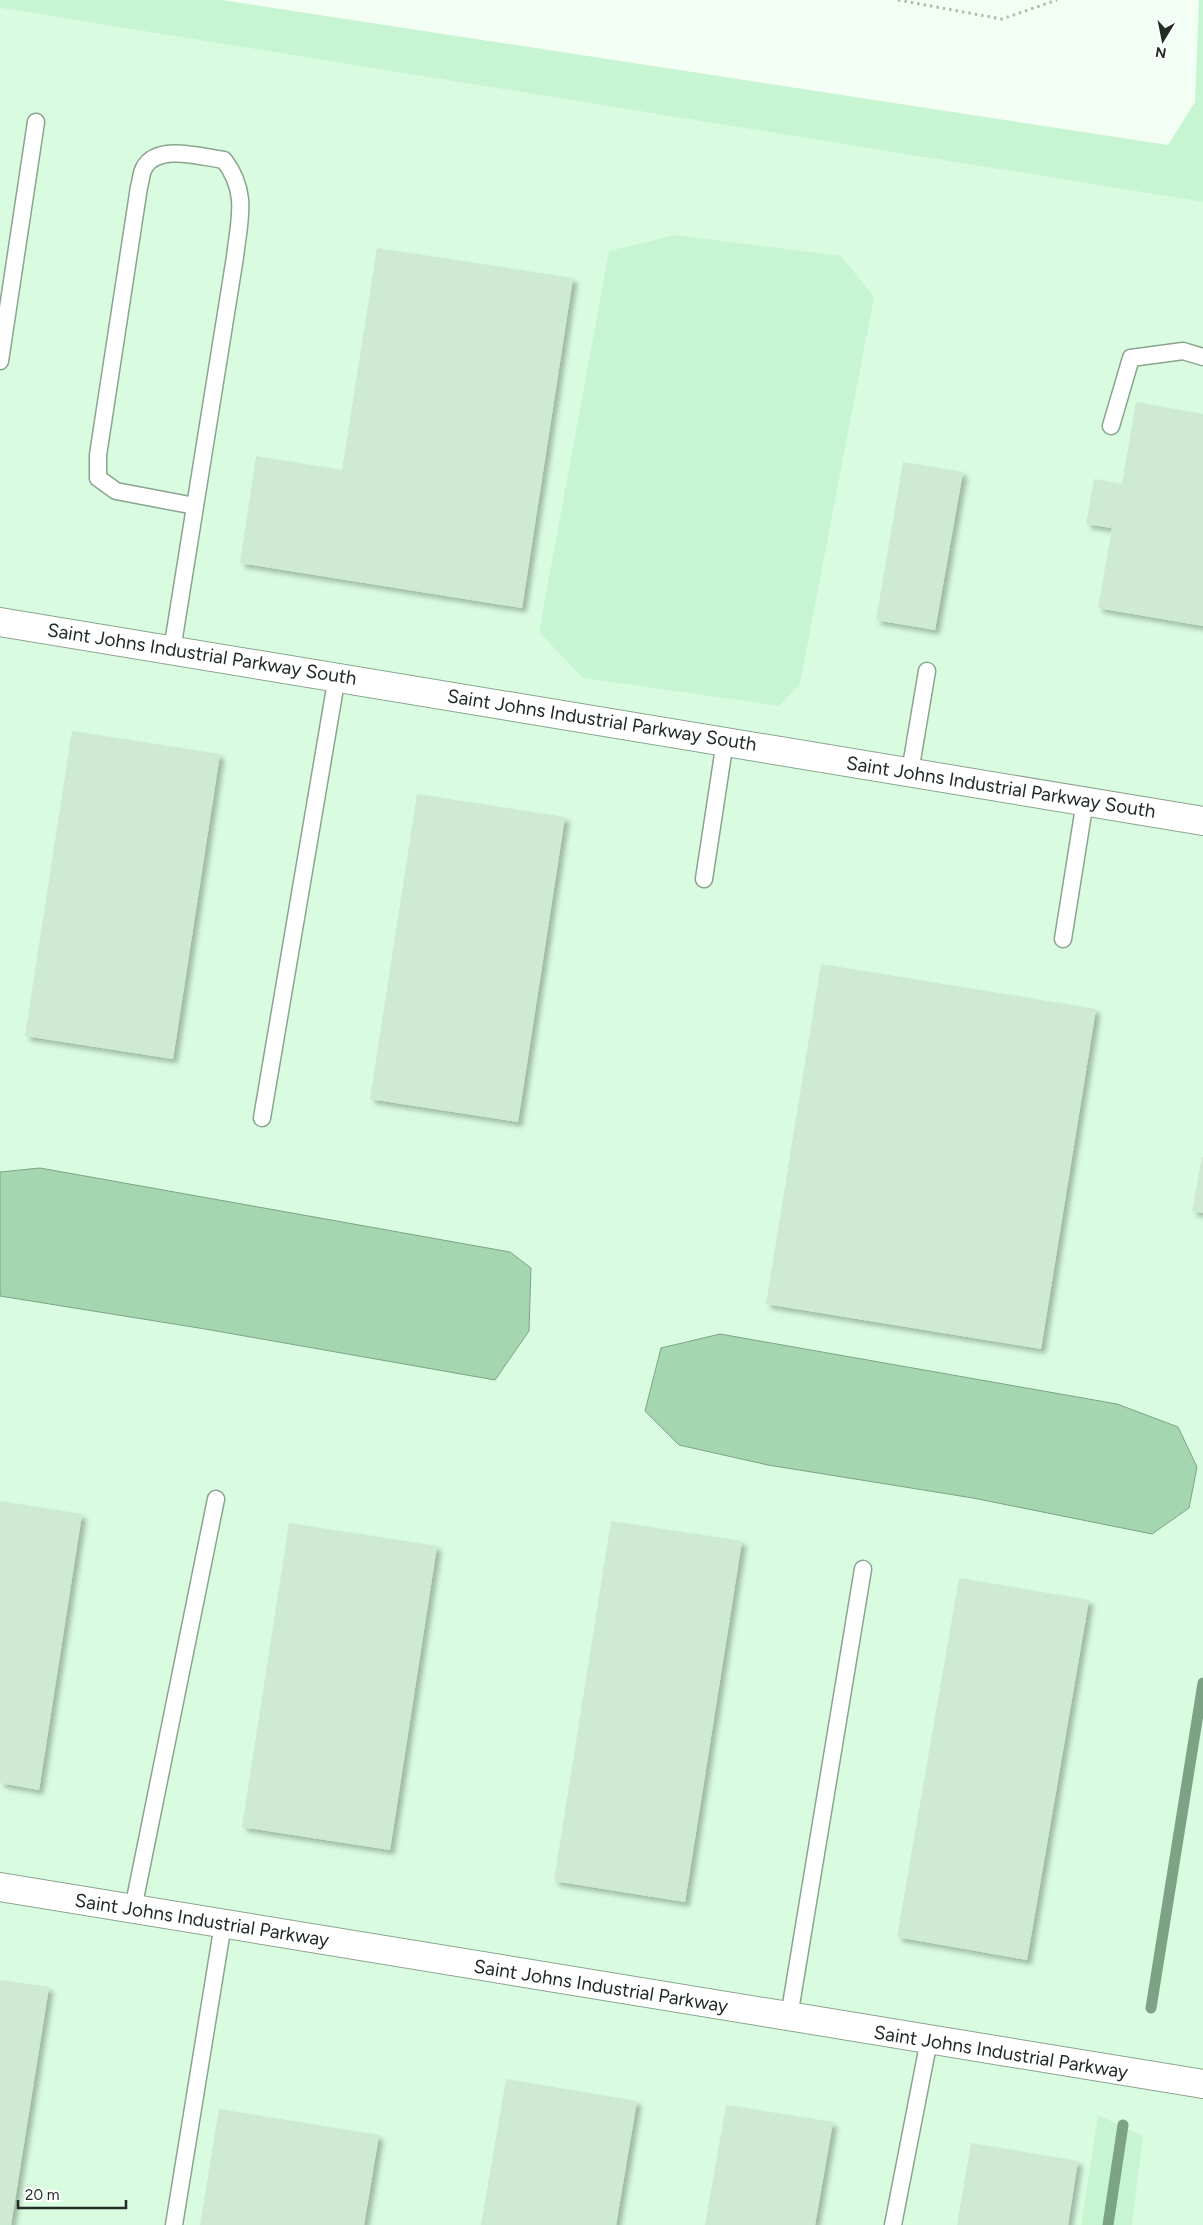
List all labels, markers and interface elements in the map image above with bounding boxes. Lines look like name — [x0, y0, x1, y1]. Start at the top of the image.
north arrow — [1138, 15, 1188, 65]
text: N — [1154, 43, 1168, 62]
street label: Saint Johns Industrial Parkway South — [46, 618, 358, 690]
street label: Saint Johns Industrial Parkway South — [446, 684, 758, 756]
street label: Saint Johns Industrial Parkway South — [845, 751, 1157, 823]
street label: Saint Johns Industrial Parkway — [73, 1889, 331, 1951]
street label: Saint Johns Industrial Parkway — [472, 1955, 730, 2017]
street label: Saint Johns Industrial Parkway — [872, 2021, 1130, 2083]
scale bar — [18, 2178, 125, 2210]
text: 20 m — [25, 2186, 59, 2204]

